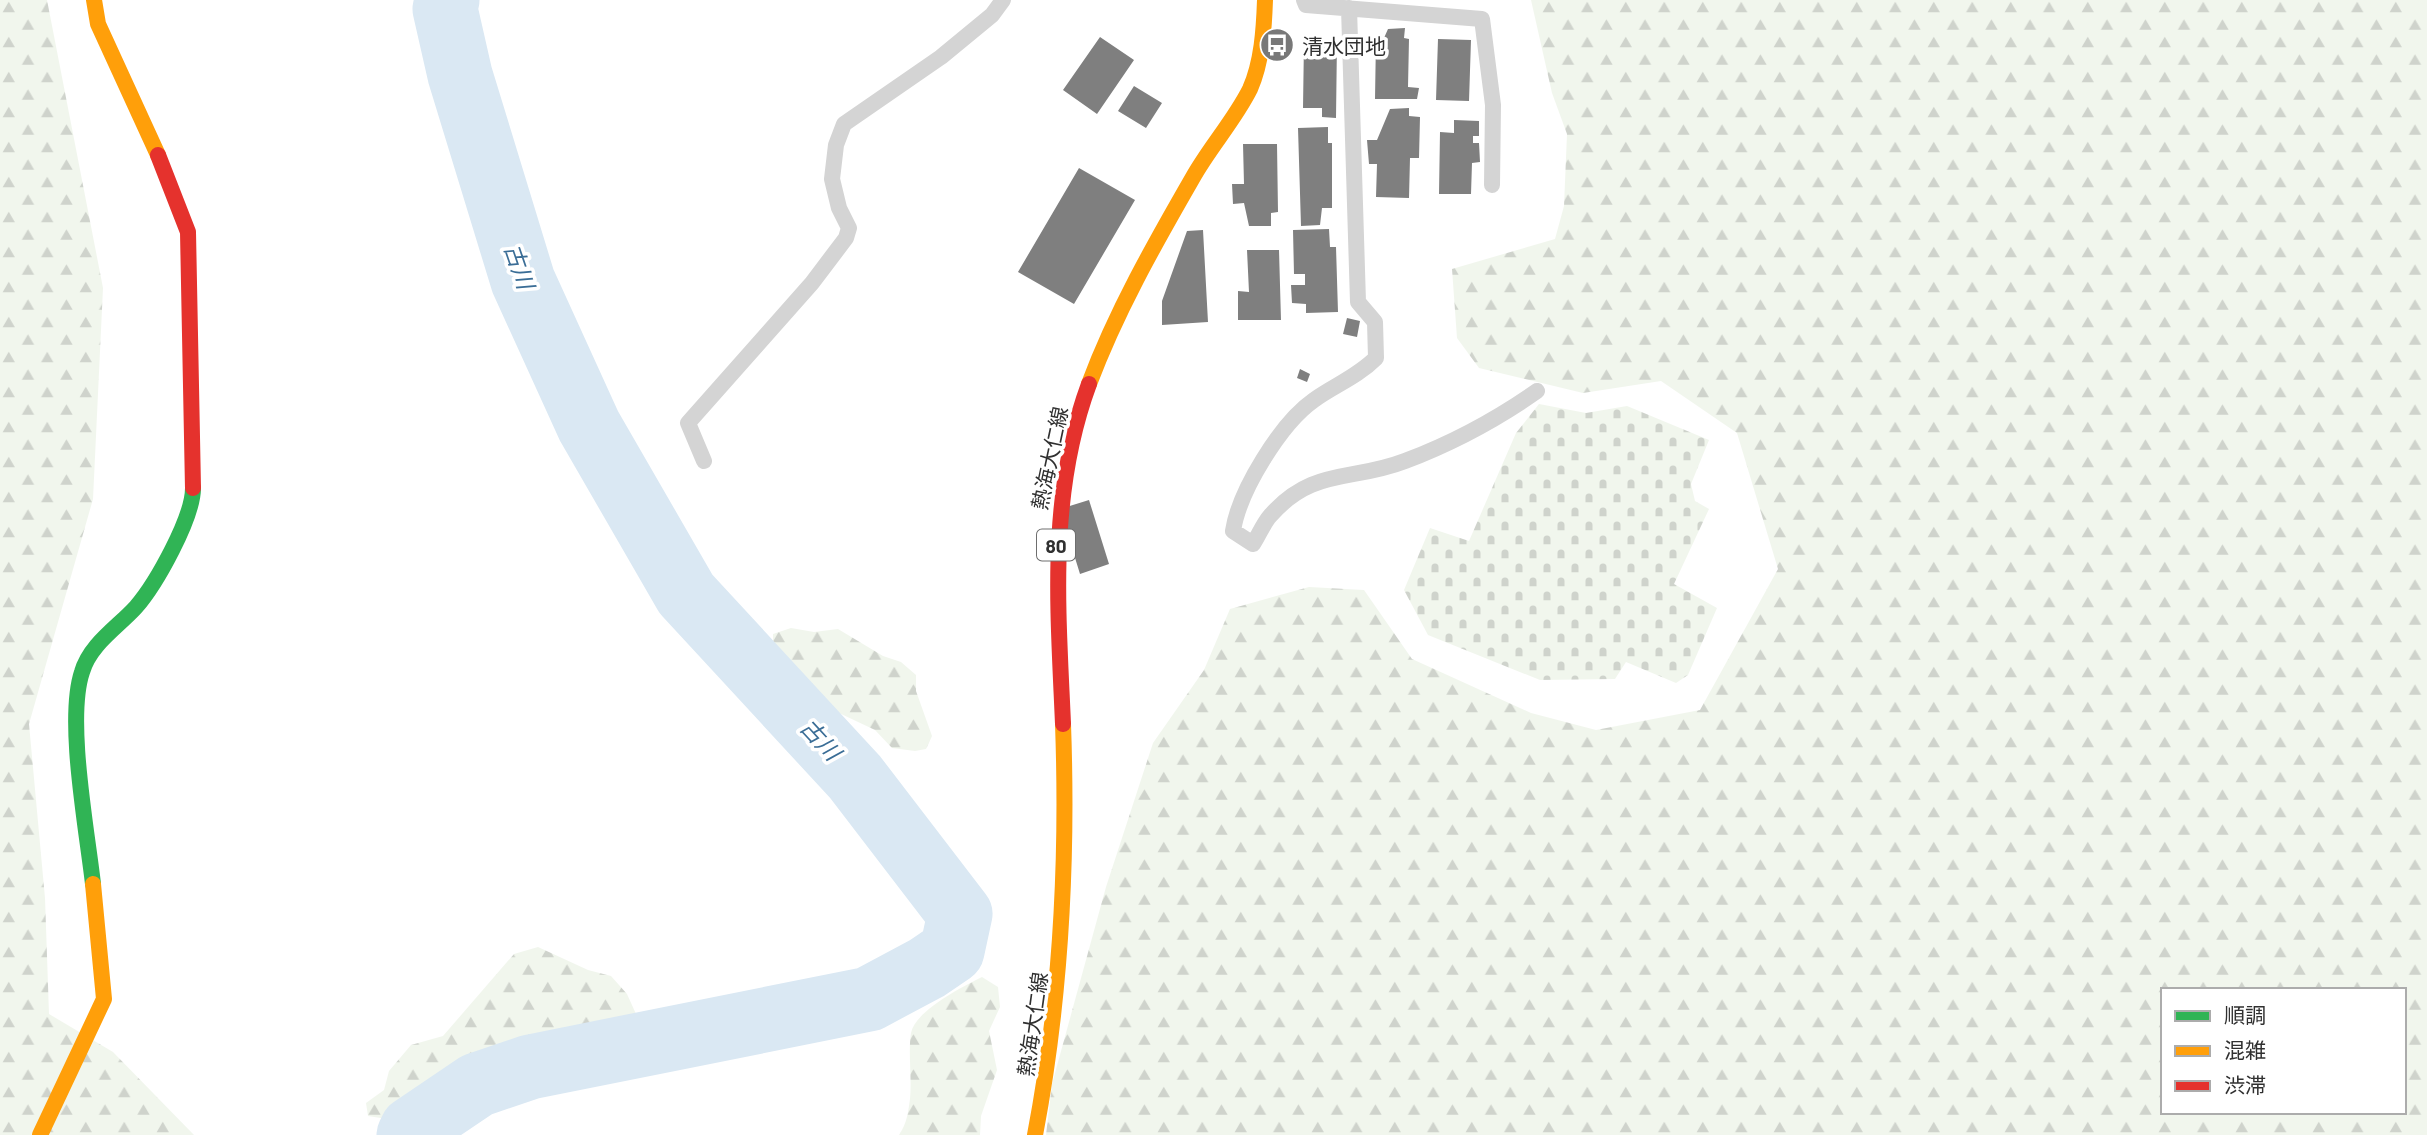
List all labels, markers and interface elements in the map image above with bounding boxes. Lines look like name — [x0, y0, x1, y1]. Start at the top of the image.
bus stop icon: 清水団地 — [1258, 26, 1296, 64]
place label: 清水団地 — [1302, 33, 1386, 58]
water label: 古川 — [499, 240, 542, 295]
street label: 熱海大仁線 — [1026, 404, 1072, 512]
road number: 80 — [1037, 530, 1075, 560]
water label: 古川 — [795, 713, 849, 768]
street label: 熱海大仁線 — [1012, 970, 1052, 1078]
legend — [2161, 988, 2406, 1114]
text: 順調 — [2224, 1002, 2266, 1027]
text: 混雑 — [2224, 1037, 2266, 1062]
text: 渋滞 — [2224, 1072, 2266, 1097]

